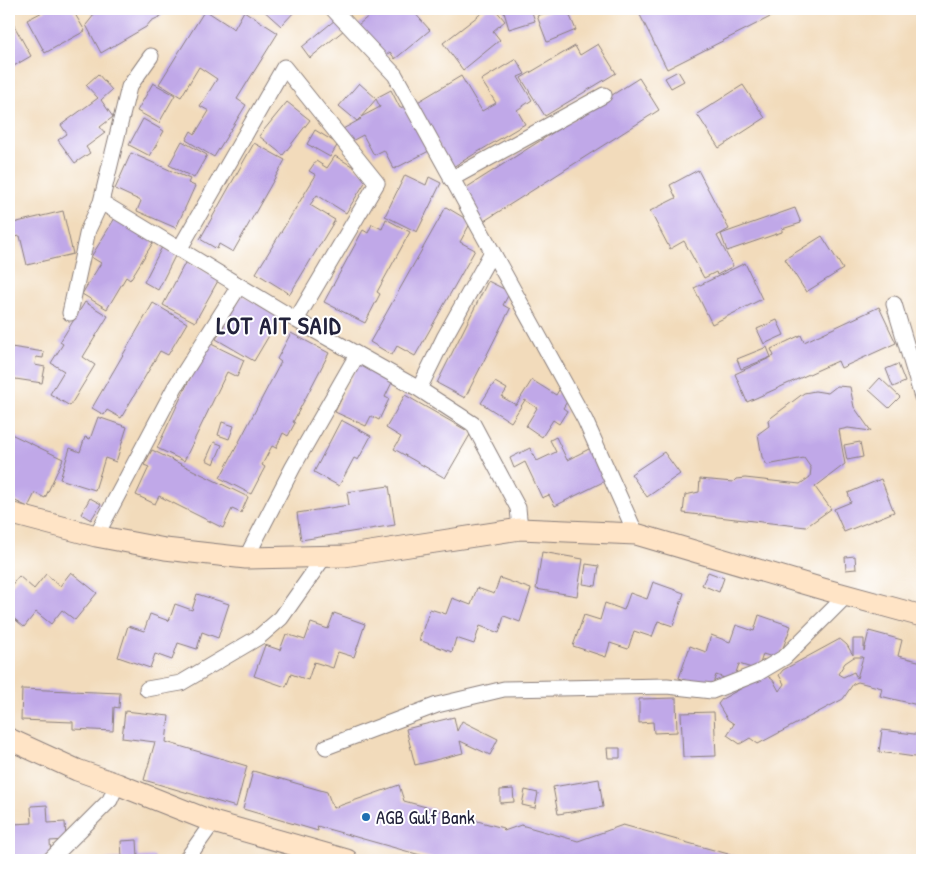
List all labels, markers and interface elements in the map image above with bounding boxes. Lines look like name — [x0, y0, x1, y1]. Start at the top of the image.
district label: LOT AIT SAID — [217, 309, 341, 341]
place label: AGB Gulf Bank — [376, 804, 475, 830]
marker: AGB Gulf Bank — [360, 811, 372, 823]

